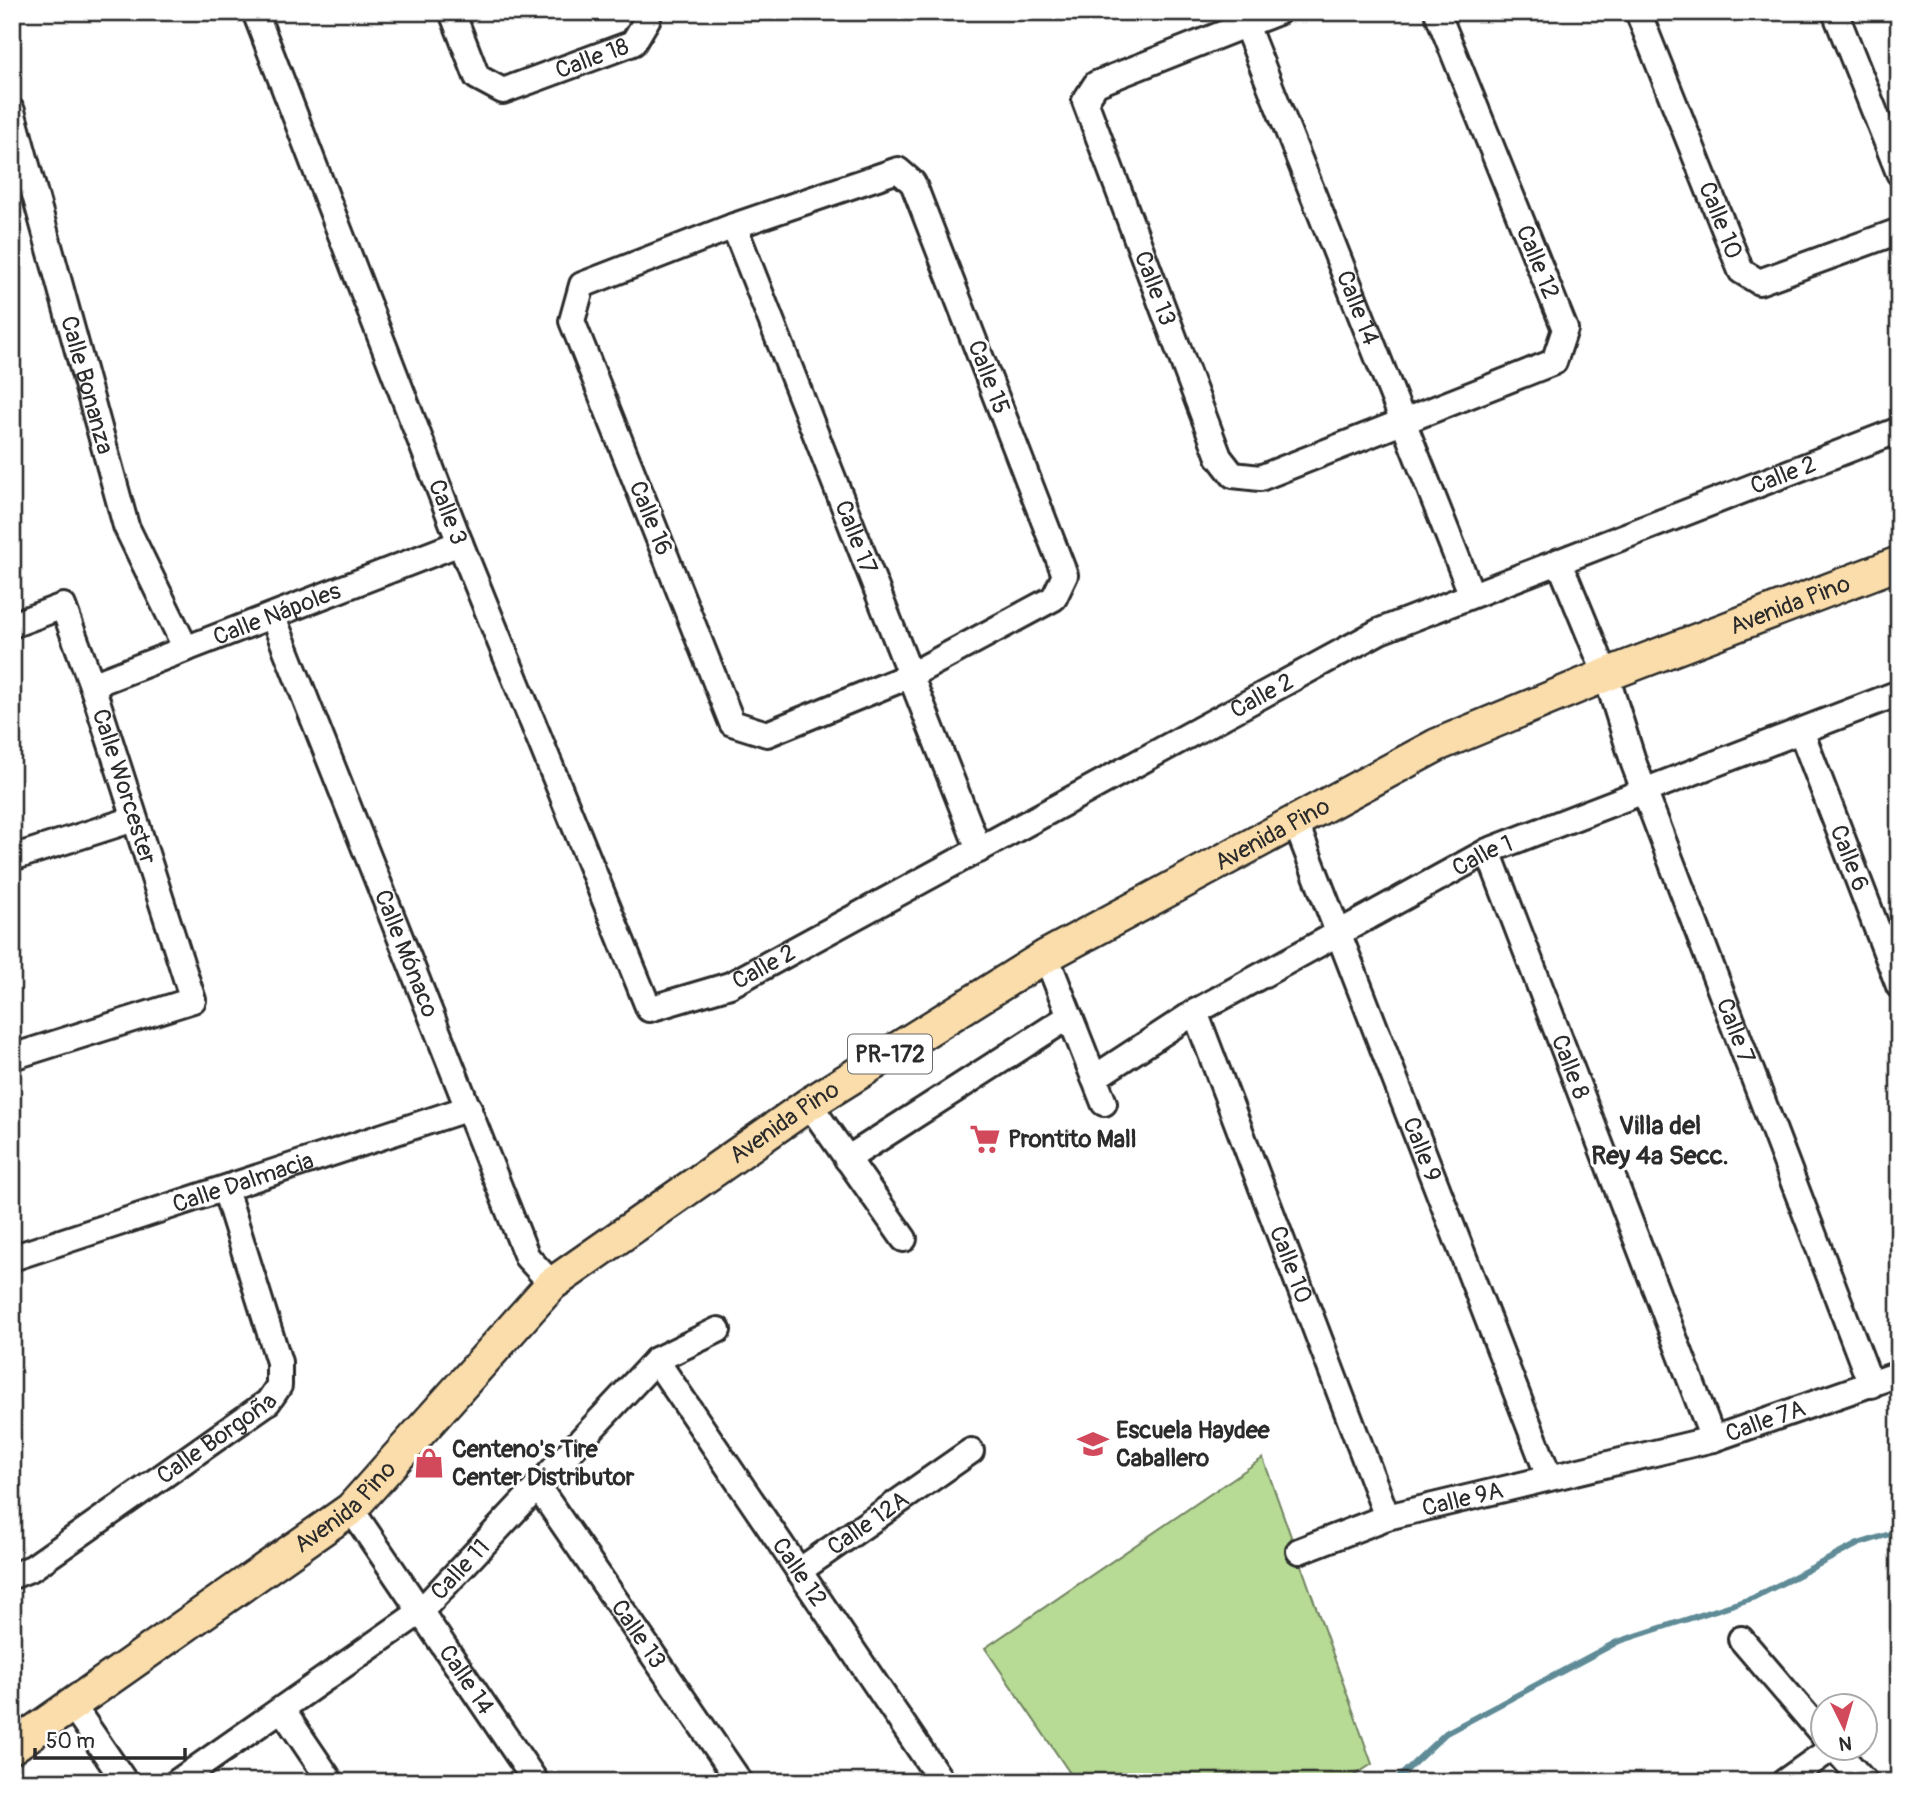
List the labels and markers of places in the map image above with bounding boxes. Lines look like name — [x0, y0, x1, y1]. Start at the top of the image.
supermarket icon: Prontito Mall — [968, 1122, 1002, 1156]
place label: Prontito Mall — [1008, 1125, 1136, 1154]
place label: Escuela Haydee Caballero — [1116, 1416, 1271, 1473]
school or university icon: Escuela Haydee Caballero — [1076, 1427, 1110, 1461]
place label: Centeno's Tire Center Distributor — [452, 1435, 635, 1492]
shop icon: Centeno's Tire Center Distributor — [412, 1446, 446, 1480]

